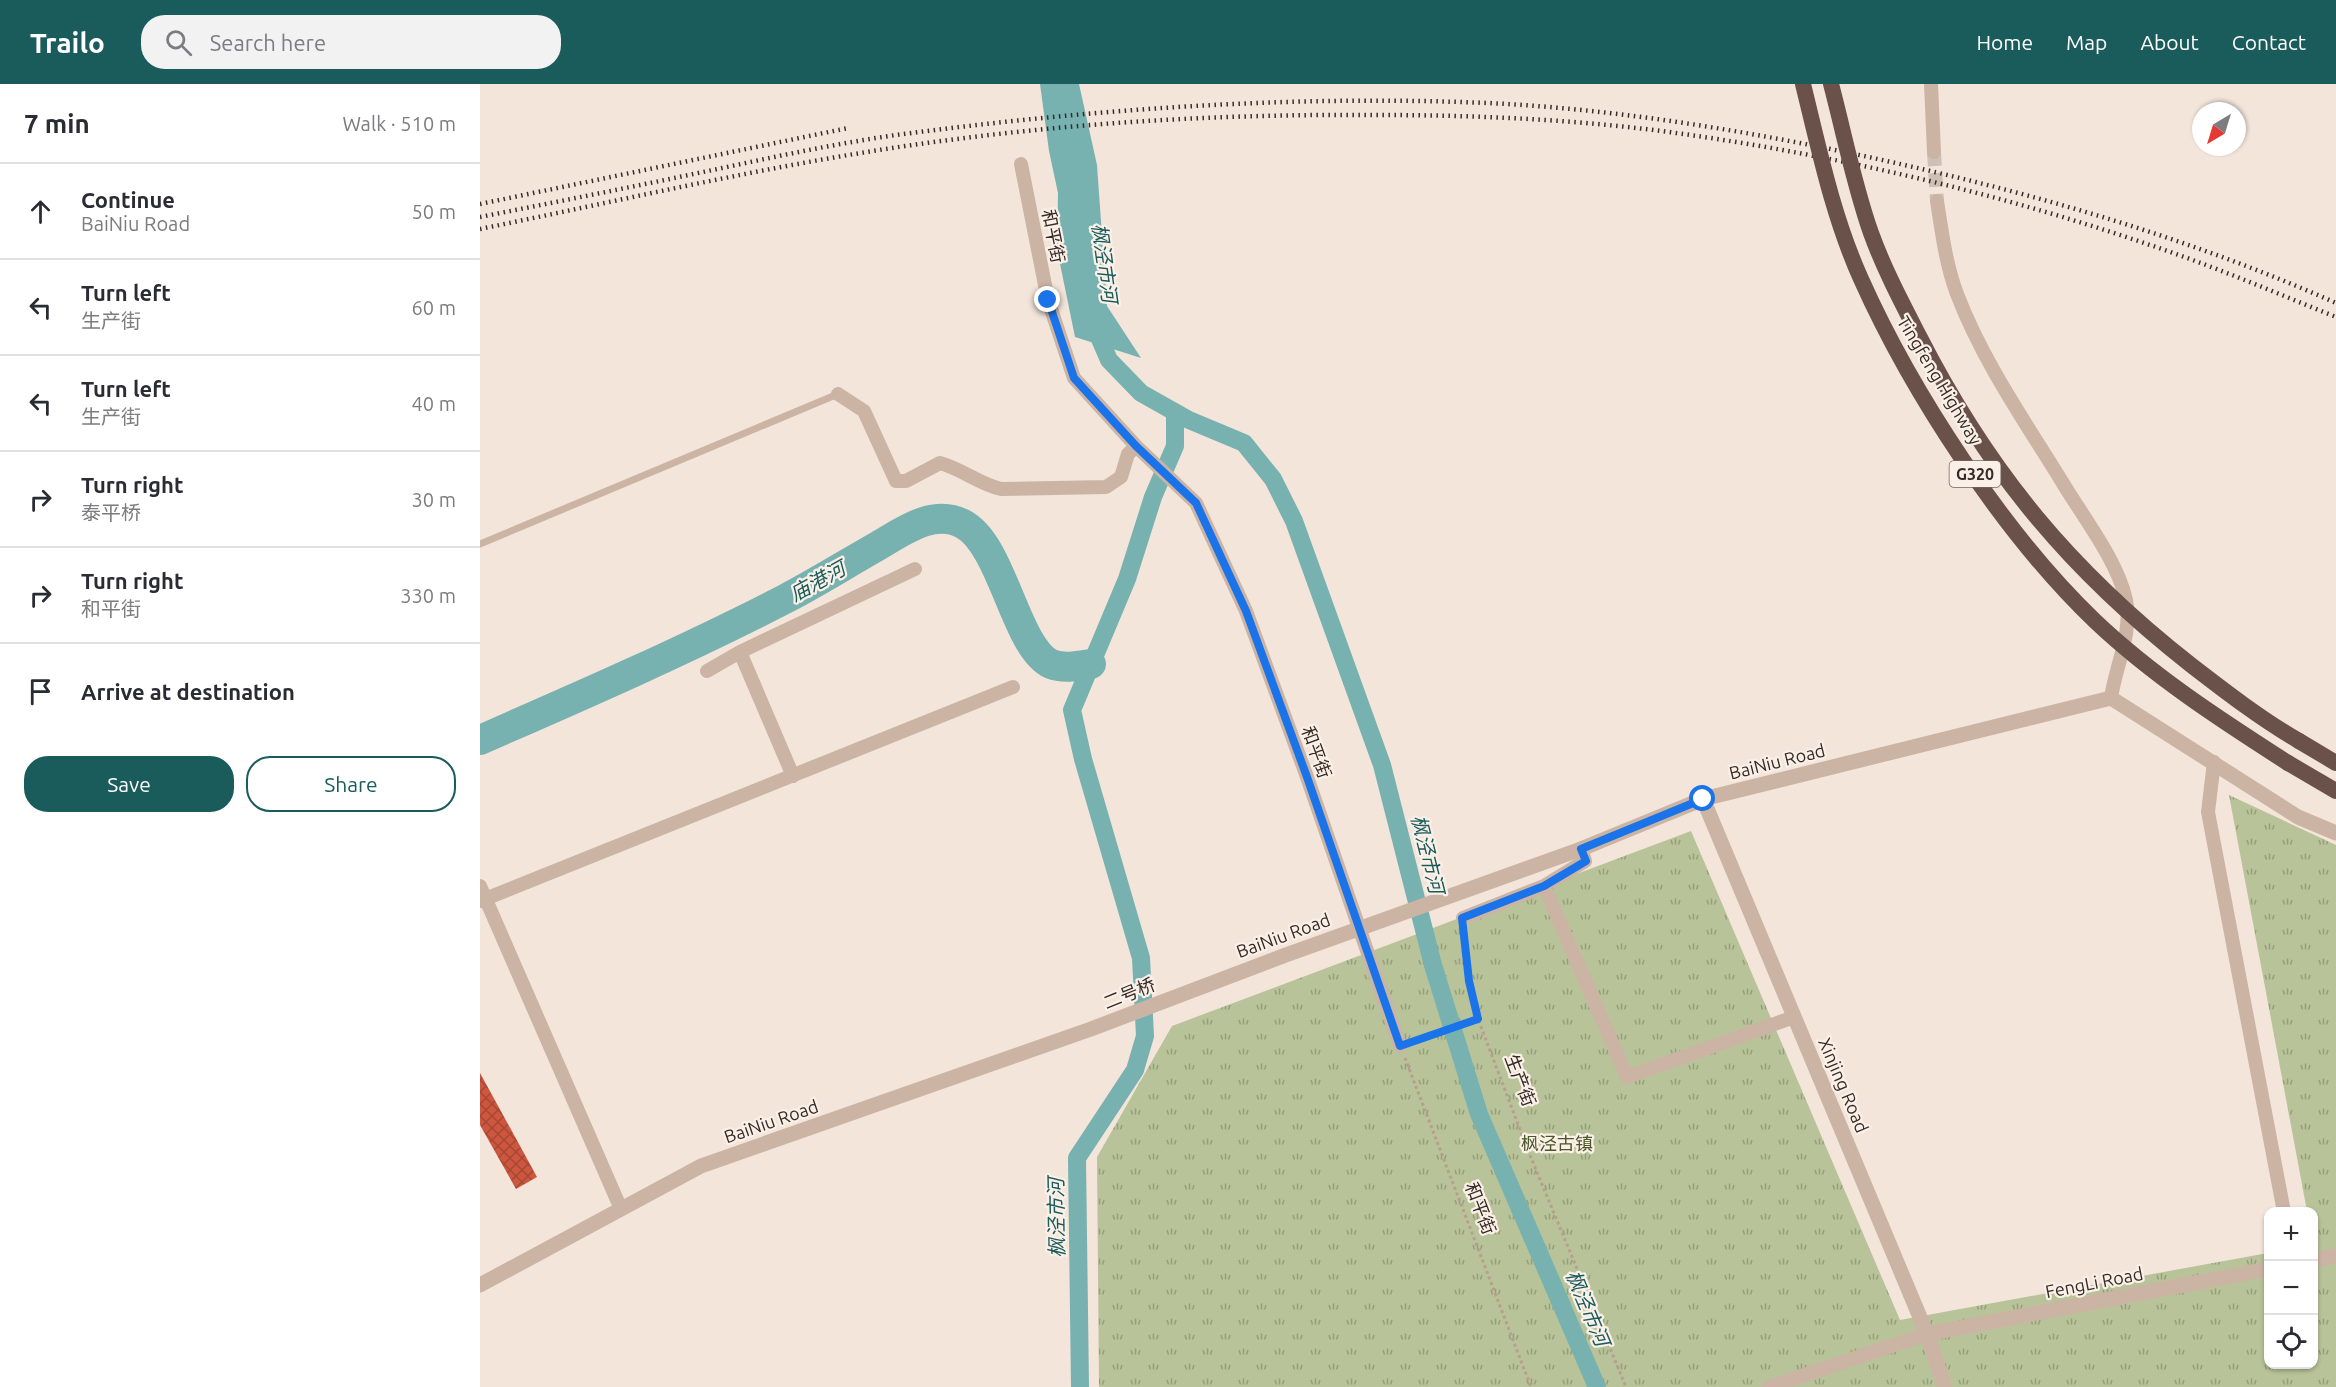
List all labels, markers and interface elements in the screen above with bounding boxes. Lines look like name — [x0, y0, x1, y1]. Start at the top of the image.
search box — [141, 15, 561, 69]
icon: search — [162, 26, 195, 59]
text: Trailo — [30, 27, 105, 58]
text: Search here — [210, 30, 326, 55]
text: Home — [1976, 30, 2033, 54]
text: Map — [2066, 30, 2107, 54]
text: About — [2140, 30, 2199, 54]
text: Contact — [2232, 30, 2306, 54]
north arrow — [2192, 102, 2246, 156]
text: 7 min — [24, 109, 90, 138]
text: Walk · 510 m — [343, 112, 456, 135]
text: Continue — [81, 187, 175, 212]
icon: ahead — [24, 195, 57, 228]
text: 50 m — [412, 200, 456, 223]
street label: 和平街 — [1039, 208, 1069, 264]
text: BaiNiu Road — [81, 212, 190, 235]
water label: 枫泾市河 — [1088, 222, 1123, 308]
text: Turn left — [81, 280, 171, 305]
route end — [1034, 286, 1060, 312]
icon: left — [24, 291, 57, 324]
text: 60 m — [412, 296, 456, 319]
text: 生产街 — [81, 309, 141, 332]
street label: Tingfeng Highway — [1894, 312, 1986, 448]
text: Turn left — [81, 376, 171, 401]
icon: left — [24, 387, 57, 420]
text: 40 m — [412, 392, 456, 415]
text: 生产街 — [81, 405, 141, 428]
road number: G320 — [1950, 461, 2000, 487]
text: Turn right — [81, 472, 183, 497]
icon: right — [24, 483, 57, 516]
text: 30 m — [412, 488, 456, 511]
text: 泰平桥 — [81, 501, 141, 524]
water label: 庙港河 — [785, 554, 852, 606]
text: Turn right — [81, 568, 183, 593]
icon: right — [24, 579, 57, 612]
text: 330 m — [400, 584, 456, 607]
text: 和平街 — [81, 597, 141, 620]
icon: arrive — [24, 675, 57, 708]
text: Arrive at destination — [81, 679, 295, 704]
street label: 和平街 — [1298, 723, 1336, 781]
street label: BaiNiu Road — [1727, 739, 1827, 783]
button: Save — [24, 756, 234, 812]
button: Share — [246, 756, 456, 812]
route start — [1689, 785, 1715, 811]
water label: 枫泾市河 — [1407, 812, 1450, 899]
street label: BaiNiu Road — [1233, 909, 1333, 961]
street label: 二号桥 — [1100, 974, 1158, 1012]
street label: Xinjing Road — [1815, 1035, 1873, 1135]
street label: 生产街 — [1502, 1051, 1540, 1109]
street label: BaiNiu Road — [721, 1096, 821, 1146]
park label: 枫泾古镇 — [1521, 1133, 1593, 1153]
water label: 枫泾市河 — [1044, 1174, 1068, 1258]
street label: 和平街 — [1462, 1179, 1500, 1237]
map controls — [2264, 1207, 2318, 1369]
button: + — [2264, 1207, 2318, 1261]
button: − — [2264, 1261, 2318, 1315]
street label: FengLi Road — [2043, 1263, 2145, 1301]
water label: 枫泾市河 — [1562, 1267, 1616, 1353]
button: locate — [2264, 1315, 2318, 1369]

